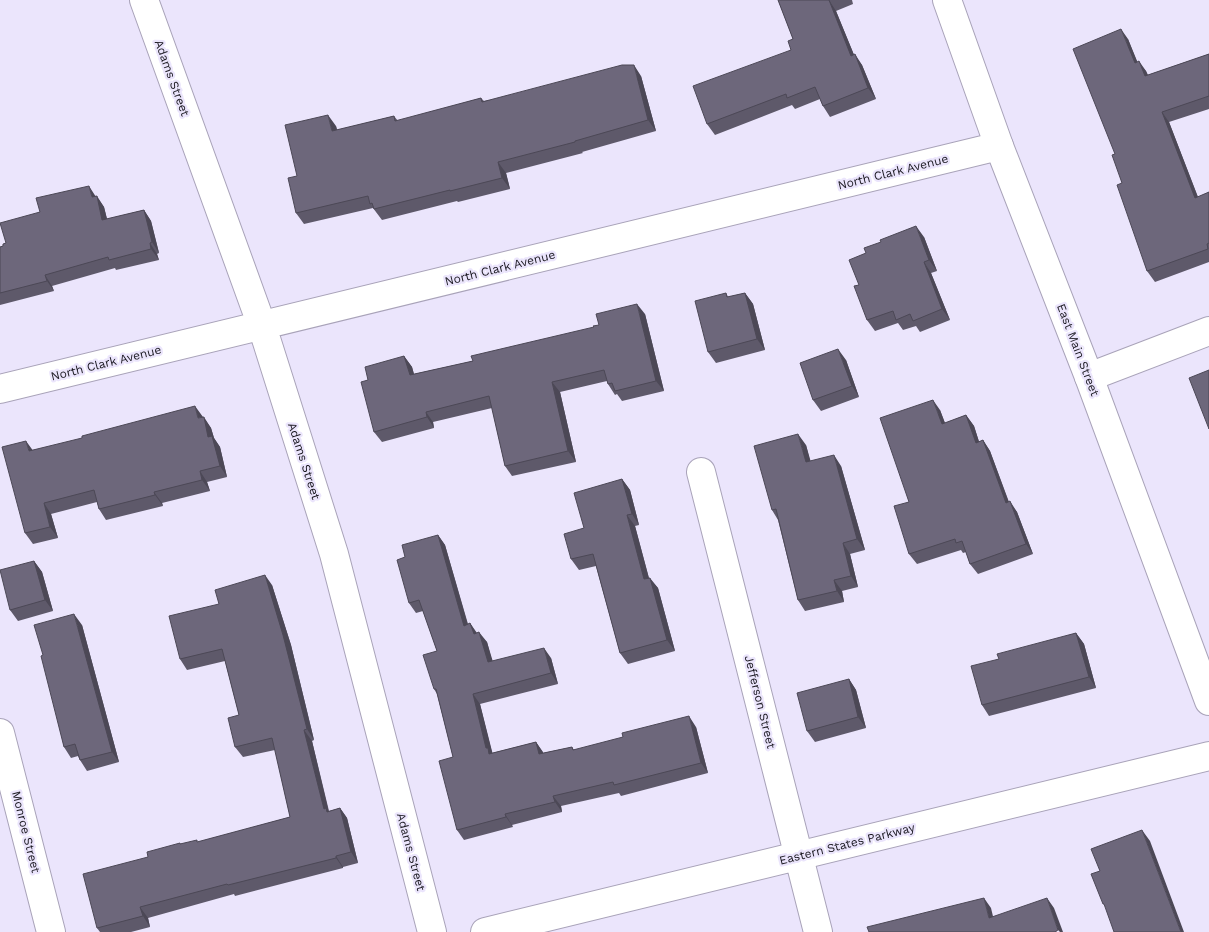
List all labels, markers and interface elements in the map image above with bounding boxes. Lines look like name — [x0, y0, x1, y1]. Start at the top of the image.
street label: Adams Street — [152, 38, 192, 118]
street label: North Clark Avenue — [836, 151, 950, 192]
street label: North Clark Avenue — [443, 247, 557, 288]
street label: East Main Street — [1054, 302, 1102, 398]
street label: North Clark Avenue — [49, 342, 163, 383]
street label: Adams Street — [285, 421, 323, 501]
street label: Jefferson Street — [742, 654, 778, 750]
street label: Monroe Street — [9, 790, 43, 874]
street label: Adams Street — [394, 811, 428, 893]
street label: Eastern States Parkway — [778, 820, 917, 868]

